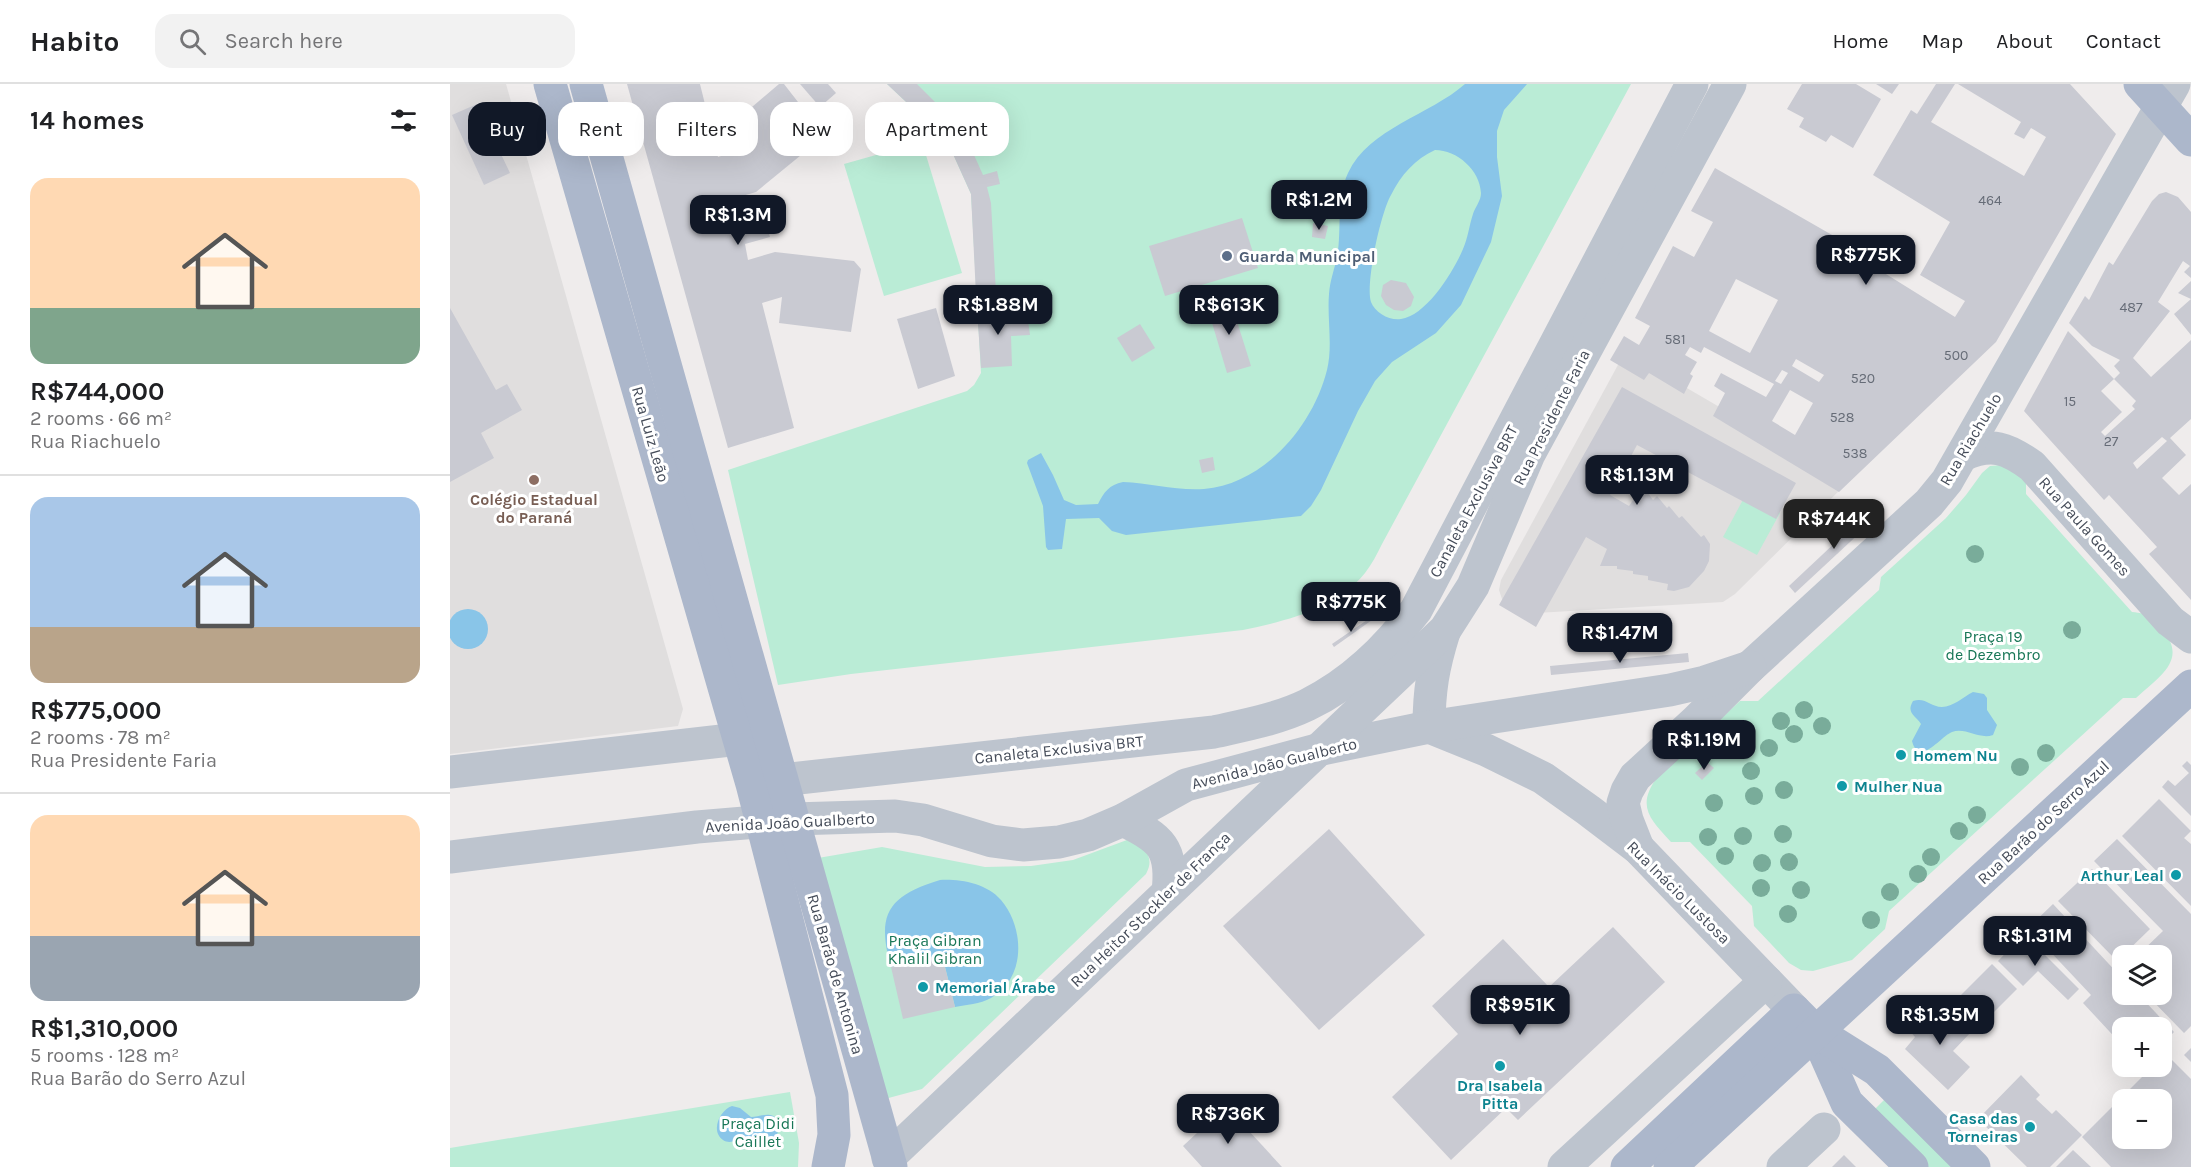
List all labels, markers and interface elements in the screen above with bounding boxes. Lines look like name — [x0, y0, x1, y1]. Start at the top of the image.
search box — [155, 14, 575, 68]
text: Habito — [30, 25, 119, 58]
icon: search — [176, 25, 209, 58]
text: Search here — [224, 28, 343, 54]
text: Home — [1833, 29, 1889, 53]
text: Map — [1922, 29, 1963, 53]
text: About — [1996, 29, 2053, 53]
text: Contact — [2086, 29, 2161, 53]
chip: Buy — [468, 102, 546, 156]
chip: Rent — [558, 102, 644, 156]
chip: Filters — [656, 102, 758, 156]
chip: New — [770, 102, 853, 156]
chip: Apartment — [865, 102, 1009, 156]
icon: filters — [387, 104, 420, 137]
text: 14 homes — [30, 105, 144, 136]
pin: R$1.2M — [1270, 180, 1368, 231]
text: R$1.2M — [1285, 188, 1353, 211]
house number: 464 — [1978, 192, 2002, 209]
pin: R$1.3M — [689, 195, 787, 246]
text: R$1.3M — [704, 203, 772, 226]
icon: home — [171, 217, 279, 325]
pin: R$775K — [1817, 235, 1915, 286]
text: R$775K — [1830, 243, 1902, 266]
place label: Guarda Municipal — [1239, 247, 1376, 266]
marker: Guarda Municipal — [1220, 249, 1234, 263]
pin: R$1.88M — [943, 285, 1053, 336]
pin: R$613K — [1180, 285, 1278, 336]
text: R$1.88M — [957, 293, 1039, 316]
text: R$613K — [1193, 293, 1265, 316]
house number: 487 — [2120, 299, 2143, 316]
house number: 581 — [1664, 331, 1686, 348]
street label: Rua Presidente Faria — [1509, 346, 1594, 488]
house number: 500 — [1944, 347, 1968, 364]
house number: 520 — [1851, 370, 1875, 387]
text: R$744,000 — [30, 376, 164, 407]
street label: Rua Luiz Leão — [628, 384, 673, 484]
street label: Rua Riachuelo — [1935, 390, 2005, 489]
house number: 15 — [2064, 393, 2076, 410]
text: 2 rooms · 66 m² — [30, 407, 172, 430]
house number: 528 — [1830, 409, 1854, 426]
street label: Canaleta Exclusiva BRT — [1425, 422, 1522, 581]
text: Rua Riachuelo — [30, 430, 161, 453]
house number: 27 — [2104, 433, 2119, 450]
house number: 538 — [1843, 445, 1867, 462]
pin: R$1.13M — [1582, 455, 1692, 506]
text: R$1.13M — [1599, 463, 1675, 486]
marker: Colégio Estadual do Paraná — [527, 473, 541, 487]
street label: Rua Paula Gomes — [2035, 473, 2134, 580]
place label: Colégio Estadual do Paraná — [470, 490, 598, 527]
pin: R$744K — [1785, 499, 1883, 550]
text: R$744K — [1797, 507, 1871, 530]
icon: home — [171, 536, 279, 644]
pin: R$775K — [1302, 582, 1400, 633]
text: R$775K — [1315, 590, 1387, 613]
pin: R$1.47M — [1565, 613, 1675, 664]
text: R$1.47M — [1581, 621, 1659, 644]
park label: Praça 19 de Dezembro — [1945, 627, 2041, 664]
text: R$775,000 — [30, 695, 162, 726]
pin: R$1.19M — [1649, 720, 1759, 771]
text: 2 rooms · 78 m² — [30, 726, 171, 749]
text: R$1.19M — [1667, 728, 1741, 751]
street label: Canaleta Exclusiva BRT — [974, 731, 1144, 768]
street label: Avenida João Gualberto — [1189, 734, 1359, 793]
place label: Homem Nu — [1913, 746, 1998, 765]
marker: Homem Nu — [1894, 748, 1908, 762]
text: Rua Presidente Faria — [30, 749, 217, 772]
street label: Rua Barão do Serro Azul — [1974, 756, 2113, 888]
place label: Mulher Nua — [1854, 777, 1943, 796]
marker: Mulher Nua — [1835, 779, 1849, 793]
street label: Avenida João Gualberto — [705, 809, 875, 836]
street label: Rua Heitor Stockler de França — [1066, 828, 1234, 991]
street label: Rua Inácio Lustosa — [1623, 837, 1734, 948]
icon: home — [171, 854, 279, 962]
place label: Arthur Leal — [2080, 866, 2164, 885]
marker: Arthur Leal — [2169, 868, 2183, 882]
street label: Rua Barão de Antonina — [804, 892, 868, 1057]
pin: R$1.31M — [1980, 916, 2090, 967]
text: R$1.31M — [1997, 924, 2073, 947]
park label: Praça Gibran Khalil Gibran — [888, 931, 982, 968]
map controls — [2112, 945, 2172, 1149]
button: layers — [2112, 945, 2172, 1005]
place label: Memorial Árabe — [935, 978, 1055, 997]
marker: Memorial Árabe — [916, 980, 930, 994]
pin: R$951K — [1471, 985, 1569, 1036]
text: R$951K — [1485, 993, 1555, 1016]
pin: R$1.35M — [1885, 995, 1995, 1046]
text: R$1.35M — [1900, 1003, 1980, 1026]
text: R$1,310,000 — [30, 1013, 178, 1044]
button: + — [2112, 1017, 2172, 1077]
text: 5 rooms · 128 m² — [30, 1044, 179, 1067]
marker: Dra Isabela Pitta — [1493, 1059, 1507, 1073]
text: Rua Barão do Serro Azul — [30, 1067, 246, 1090]
place label: Dra Isabela Pitta — [1457, 1076, 1543, 1113]
button: − — [2112, 1089, 2172, 1149]
pin: R$736K — [1179, 1094, 1277, 1145]
text: R$736K — [1191, 1102, 1265, 1125]
place label: Casa das Torneiras — [1948, 1109, 2018, 1146]
park label: Praça Didi Caillet — [721, 1114, 795, 1151]
marker: Casa das Torneiras — [2023, 1120, 2037, 1134]

